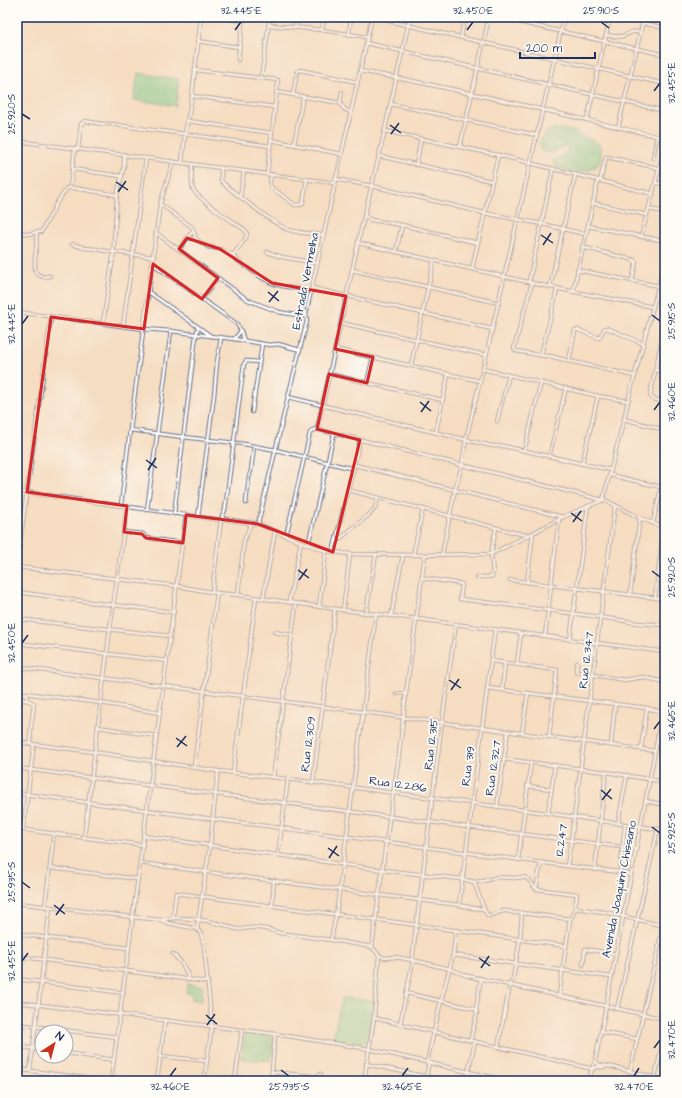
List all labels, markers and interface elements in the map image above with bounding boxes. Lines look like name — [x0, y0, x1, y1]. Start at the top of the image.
text: 32.445°E — [220, 4, 262, 18]
text: 32.450°E — [453, 4, 493, 18]
text: 25.910°S — [583, 4, 620, 18]
scale bar — [520, 34, 595, 60]
text: 200 m — [526, 40, 563, 57]
text: 32.455°E — [665, 62, 679, 104]
text: 25.920°S — [5, 93, 19, 134]
street label: Estrada Vermelha — [288, 231, 323, 331]
text: 25.915°S — [665, 302, 679, 339]
text: 32.445°E — [5, 303, 19, 345]
text: 32.460°E — [665, 382, 679, 422]
text: 25.920°S — [665, 556, 679, 597]
text: 32.450°E — [5, 623, 19, 663]
street label: Rua 12.347 — [575, 630, 598, 690]
text: 32.465°E — [665, 701, 679, 741]
street label: Rua 12.309 — [297, 715, 320, 773]
street label: Rua 12.315 — [420, 717, 443, 771]
street label: Rua 12.327 — [481, 739, 506, 797]
street label: Rua 319 — [457, 745, 480, 787]
street label: Rua 12.286 — [368, 772, 428, 797]
text: 25.925°S — [665, 812, 679, 854]
street label: Avenida Joaquim Chissano — [598, 819, 641, 959]
street label: 12.247 — [551, 822, 572, 857]
text: 25.935°S — [5, 861, 19, 902]
text: 32.455°E — [5, 940, 19, 982]
text: 32.470°E — [665, 1020, 679, 1060]
north arrow — [34, 1024, 74, 1064]
text: N — [52, 1028, 67, 1044]
text: 32.460°E — [150, 1080, 190, 1094]
text: 25.935°S — [269, 1080, 310, 1094]
text: 32.465°E — [382, 1080, 422, 1094]
text: 32.470°E — [614, 1080, 654, 1094]

